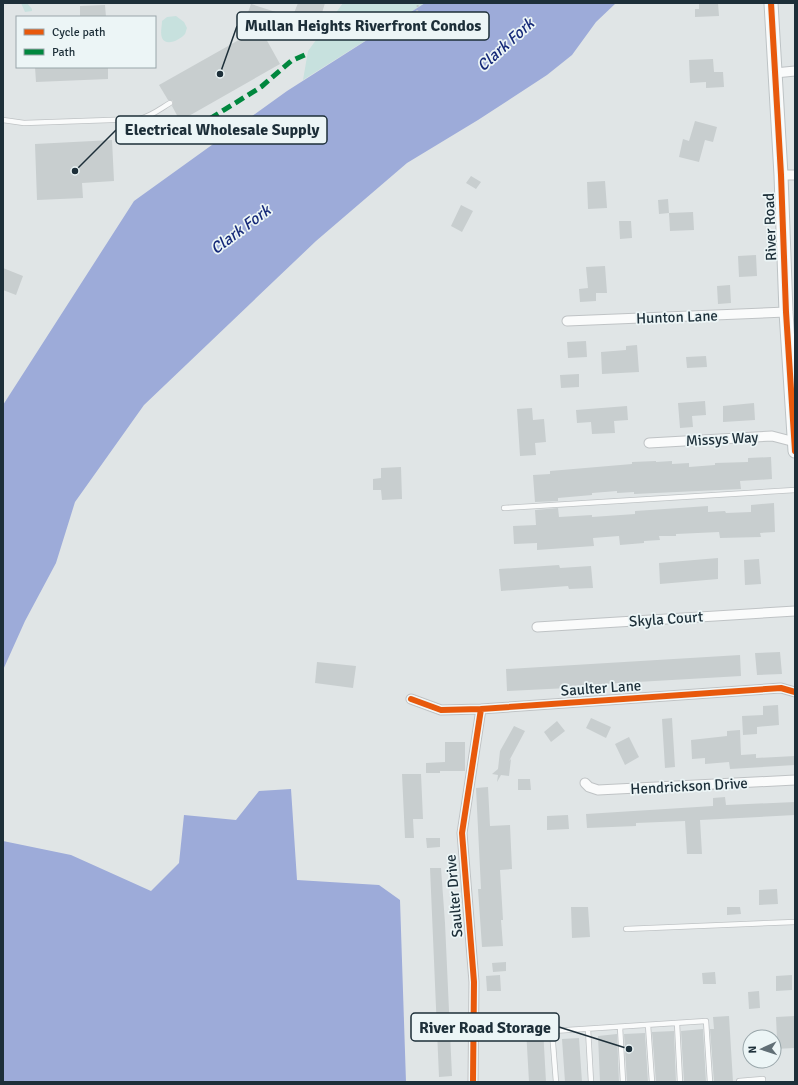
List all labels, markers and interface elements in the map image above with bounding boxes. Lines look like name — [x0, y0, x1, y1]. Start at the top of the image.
callout: Mullan Heights Riverfront Condos — [237, 12, 489, 40]
water label: Clark Fork — [473, 13, 540, 76]
legend — [16, 16, 156, 68]
text: Mullan Heights Riverfront Condos — [245, 16, 481, 36]
text: Cycle path — [52, 25, 105, 40]
text: Path — [52, 45, 75, 60]
callout: Electrical Wholesale Supply — [116, 116, 327, 144]
text: Electrical Wholesale Supply — [125, 120, 319, 140]
street label: River Road — [760, 193, 780, 261]
water label: Clark Fork — [207, 200, 276, 259]
street label: Hunton Lane — [636, 307, 718, 327]
street label: Missys Way — [685, 428, 759, 450]
street label: Skyla Court — [628, 607, 704, 631]
street label: Saulter Lane — [560, 676, 642, 700]
street label: Hendrickson Drive — [630, 774, 748, 798]
street label: Saulter Drive — [441, 854, 467, 938]
callout: River Road Storage — [411, 1013, 559, 1041]
text: River Road Storage — [419, 1018, 551, 1038]
north arrow — [742, 1029, 782, 1069]
text: N — [746, 1045, 759, 1054]

